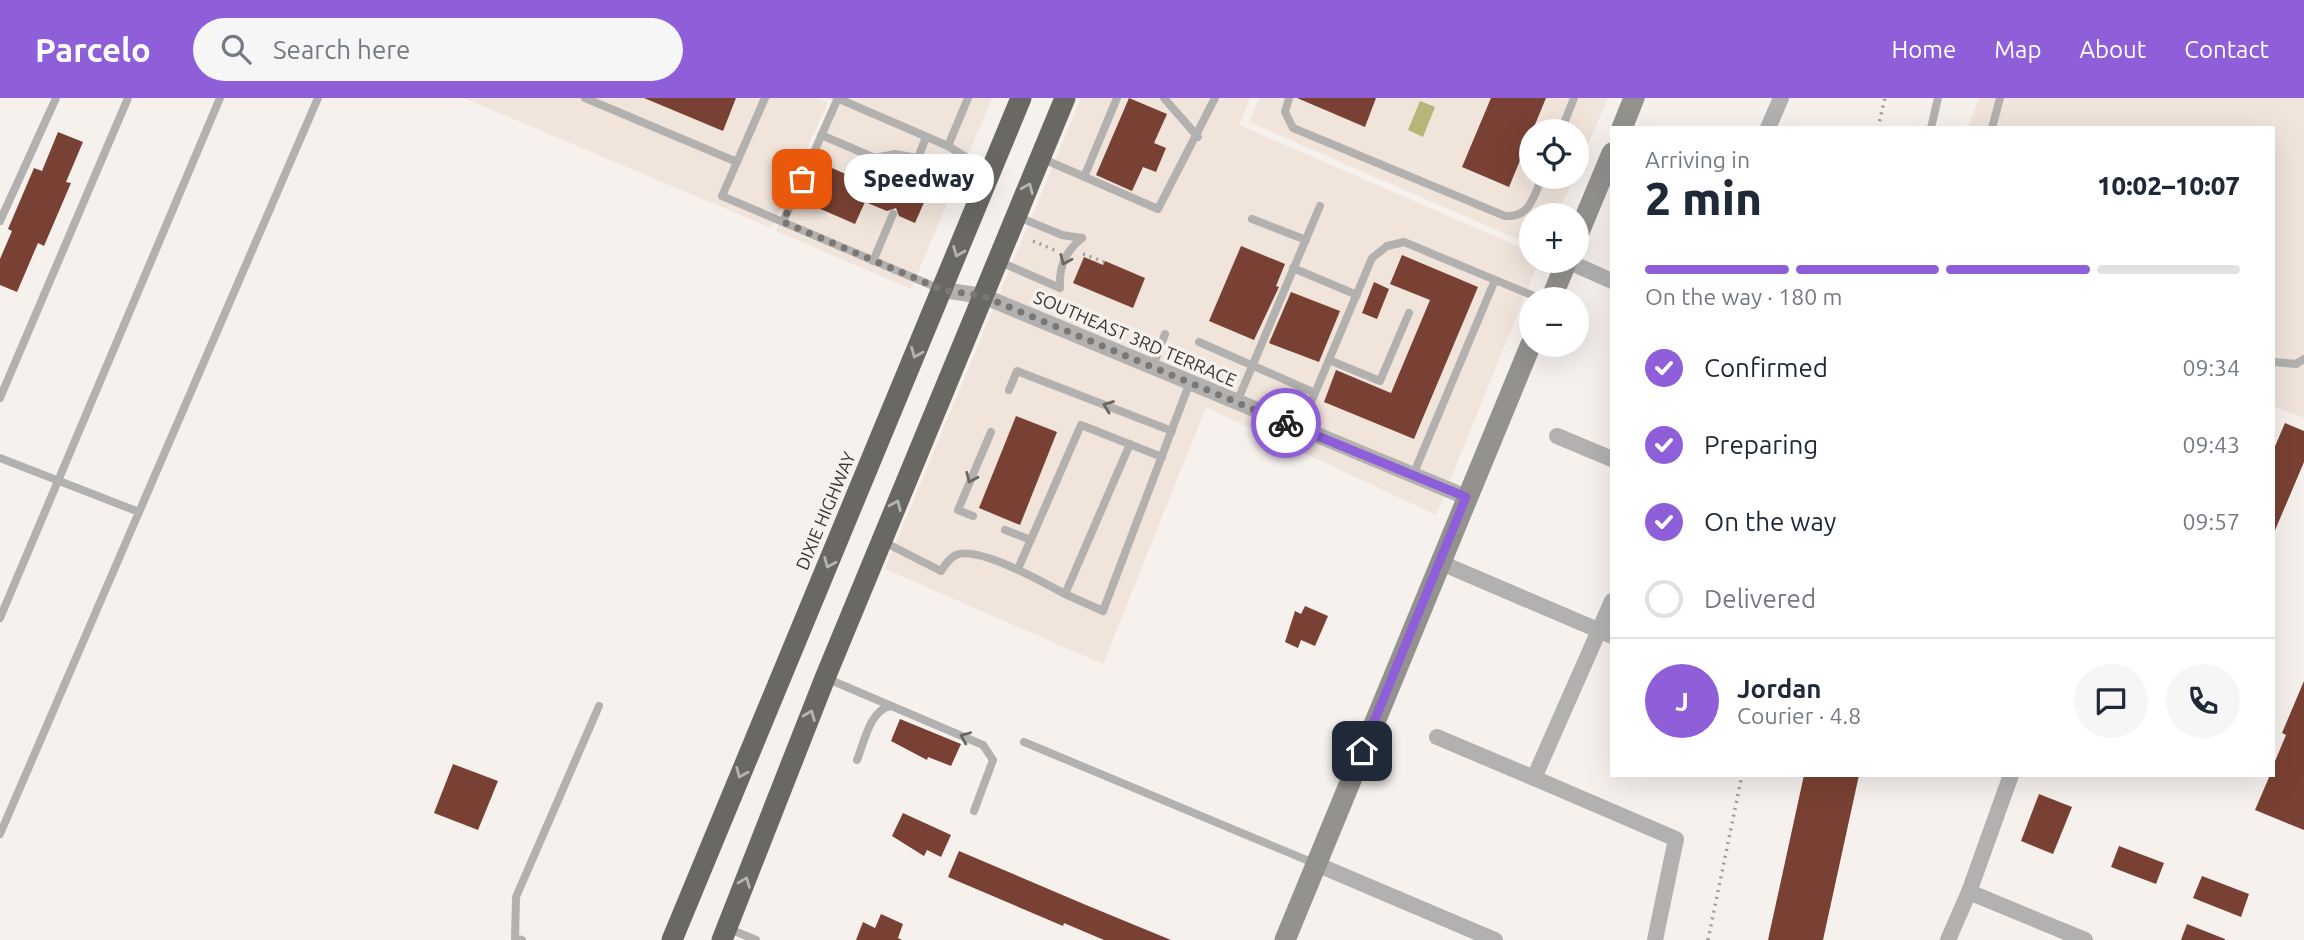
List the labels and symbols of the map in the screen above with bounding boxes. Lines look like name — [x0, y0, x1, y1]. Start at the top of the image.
pin — [772, 149, 832, 209]
callout: Speedway — [844, 154, 994, 204]
one-way arrow — [1020, 183, 1034, 195]
one-way arrow — [952, 245, 966, 257]
one-way arrow — [1059, 253, 1073, 265]
street label: SOUTHEAST 3RD TERRACE — [1031, 286, 1240, 390]
one-way arrow — [911, 346, 925, 358]
courier — [1251, 388, 1321, 458]
one-way arrow — [1103, 401, 1115, 415]
street label: DIXIE HIGHWAY — [791, 448, 859, 573]
one-way arrow — [966, 472, 980, 484]
one-way arrow — [888, 500, 902, 512]
one-way arrow — [823, 556, 837, 568]
one-way arrow — [802, 709, 816, 721]
pin — [1332, 721, 1392, 781]
one-way arrow — [960, 731, 972, 745]
one-way arrow — [736, 766, 750, 778]
one-way arrow — [737, 877, 751, 889]

